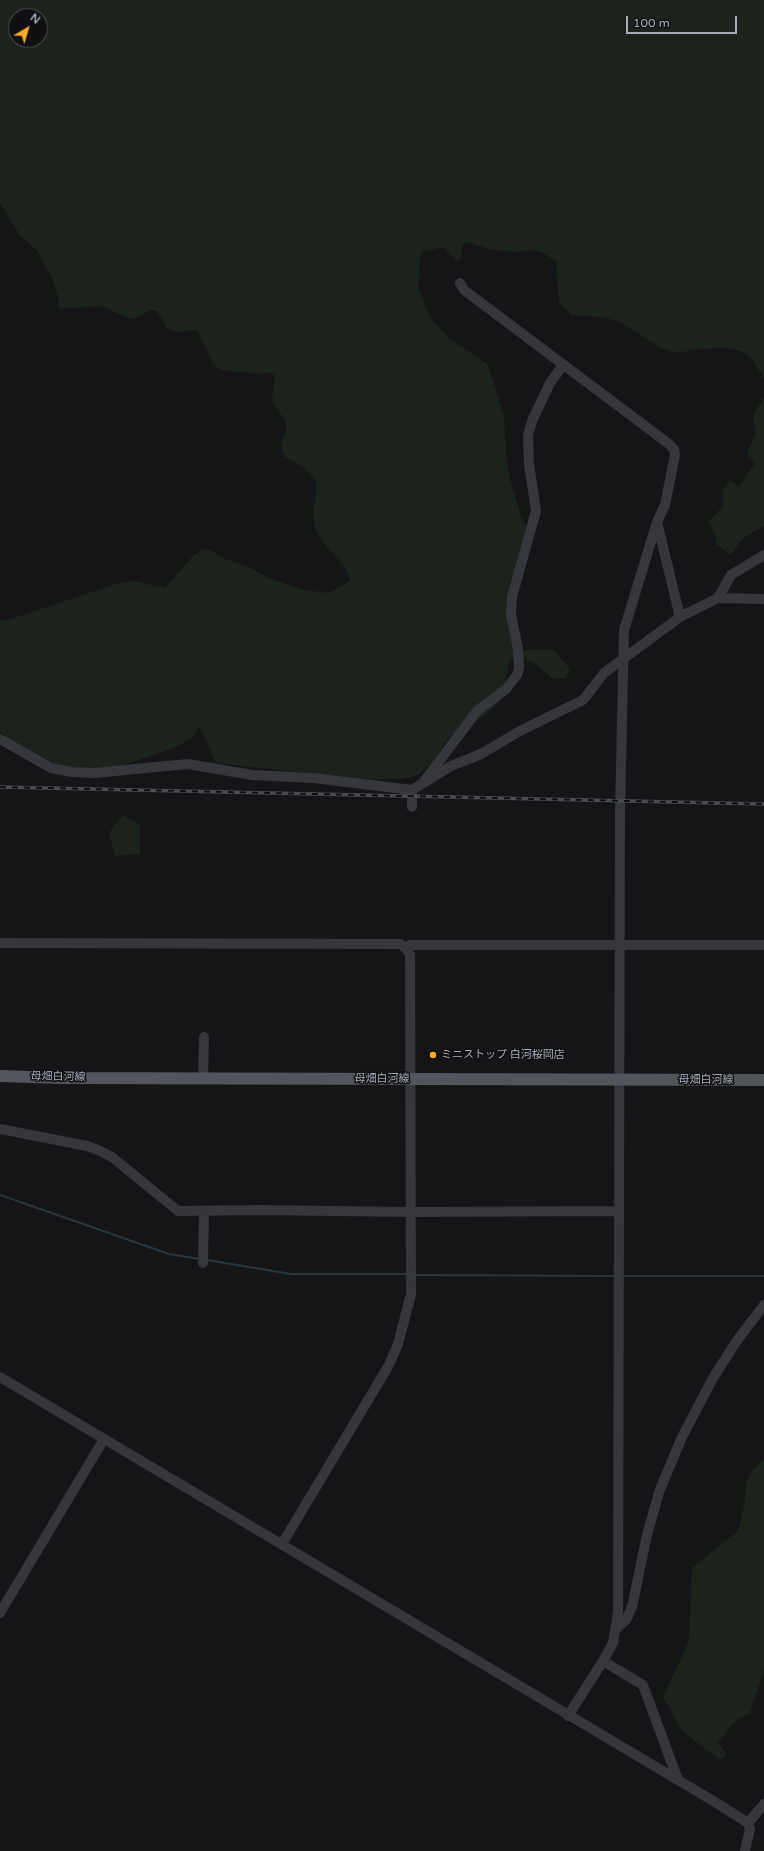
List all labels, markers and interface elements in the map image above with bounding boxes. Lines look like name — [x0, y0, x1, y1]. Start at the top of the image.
north arrow — [8, 8, 48, 48]
scale bar — [628, 8, 739, 34]
text: N — [28, 11, 43, 27]
text: 100 m — [633, 16, 670, 30]
place label: ミニストップ 白河桜岡店 — [441, 1048, 565, 1062]
marker: ミニストップ 白河桜岡店 — [428, 1050, 438, 1060]
street label: 母畑白河線 — [30, 1070, 86, 1084]
street label: 母畑白河線 — [355, 1072, 409, 1086]
street label: 母畑白河線 — [679, 1073, 733, 1087]

